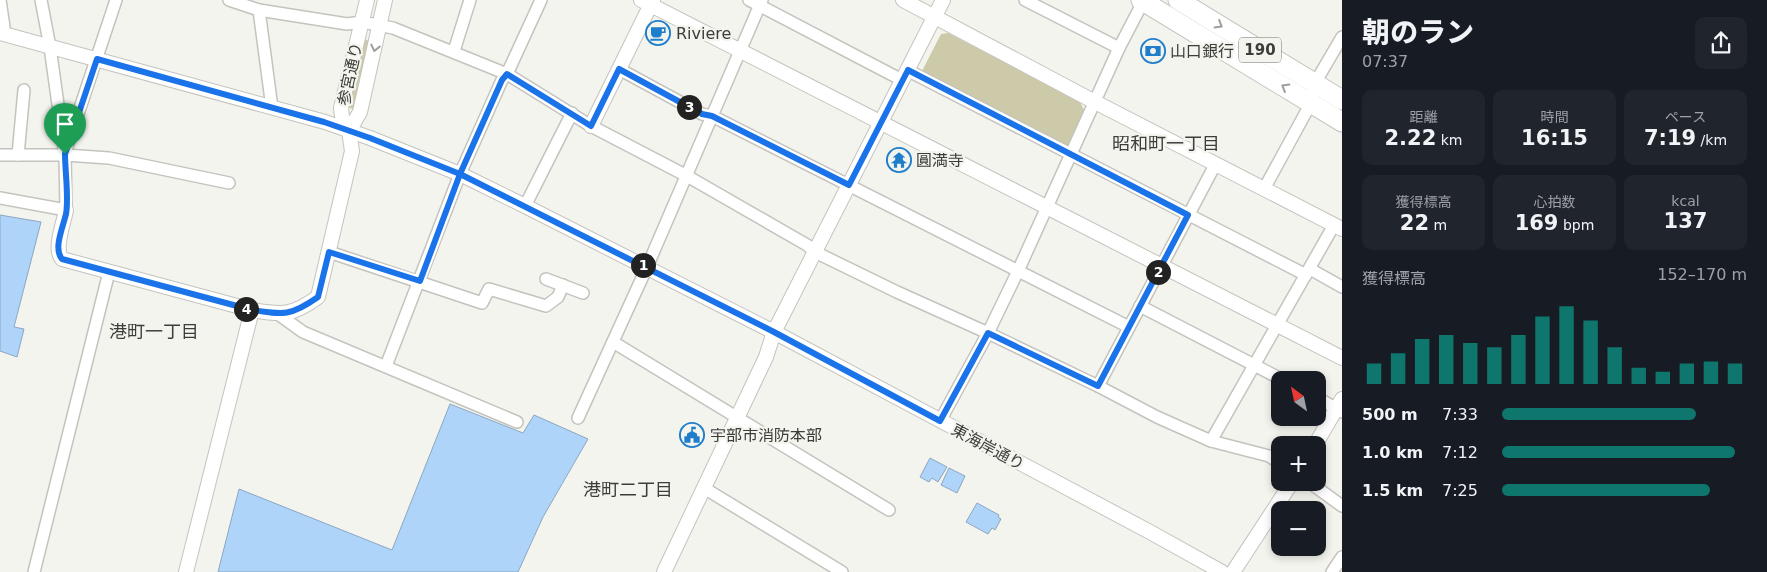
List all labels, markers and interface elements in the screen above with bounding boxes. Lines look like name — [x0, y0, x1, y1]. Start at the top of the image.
text: 朝のラン — [1362, 16, 1474, 49]
button: share — [1695, 17, 1747, 69]
one-way arrow — [1214, 19, 1223, 29]
cafe icon: Riviere — [645, 20, 671, 46]
place label: Riviere — [676, 24, 731, 43]
bank icon: 山口銀行 — [1140, 38, 1166, 64]
road number: 190 — [1239, 38, 1281, 62]
street label: 参宮通り — [334, 41, 366, 107]
place label: 山口銀行 — [1170, 42, 1234, 61]
one-way arrow — [370, 43, 381, 52]
text: 07:37 — [1362, 52, 1408, 71]
one-way arrow — [1282, 84, 1291, 94]
pin: 3 — [676, 94, 702, 120]
text: 3 — [685, 99, 694, 115]
pin — [44, 103, 86, 154]
text: 距離 — [1410, 109, 1438, 125]
text: 時間 — [1541, 109, 1569, 125]
text: ペース — [1665, 109, 1706, 125]
icon: arrive — [51, 110, 79, 138]
text: 2.22 — [1384, 126, 1436, 150]
text: 16:15 — [1521, 126, 1588, 150]
text: 7:19 — [1644, 126, 1696, 150]
text: km — [1436, 132, 1463, 148]
text: /km — [1696, 132, 1727, 148]
district label: 昭和町一丁目 — [1112, 133, 1220, 154]
temple icon: 圓満寺 — [886, 147, 912, 173]
place label: 圓満寺 — [916, 151, 964, 170]
text: kcal — [1671, 193, 1700, 209]
text: 獲得標高 — [1396, 194, 1452, 210]
text: 心拍数 — [1534, 194, 1576, 210]
text: 137 — [1664, 209, 1707, 233]
text: 22 — [1400, 211, 1429, 235]
text: 169 — [1515, 211, 1558, 235]
text: m — [1429, 217, 1447, 233]
text: bpm — [1558, 217, 1594, 233]
pin: 1 — [630, 252, 656, 278]
text: 1 — [639, 257, 648, 273]
pin: 2 — [1146, 260, 1170, 284]
text: 2 — [1154, 264, 1163, 280]
text: 152–170 m — [1657, 265, 1747, 284]
text: 獲得標高 — [1362, 269, 1426, 288]
pin: 4 — [234, 296, 258, 322]
text: 4 — [242, 301, 251, 317]
district label: 港町一丁目 — [109, 321, 199, 342]
north arrow — [1271, 371, 1326, 426]
map controls — [1271, 371, 1326, 556]
text: 500 m — [1362, 405, 1418, 424]
text: 7:33 — [1442, 405, 1478, 424]
street label: 東海岸通り — [948, 420, 1028, 474]
public building icon: 宇部市消防本部 — [679, 422, 705, 448]
place label: 宇部市消防本部 — [710, 426, 822, 445]
button: + — [1271, 436, 1326, 491]
text: 1.0 km — [1362, 443, 1423, 462]
text: 7:12 — [1442, 443, 1478, 462]
district label: 港町二丁目 — [583, 479, 673, 500]
text: 1.5 km — [1362, 481, 1423, 500]
text: 7:25 — [1442, 481, 1478, 500]
button: − — [1271, 501, 1326, 556]

